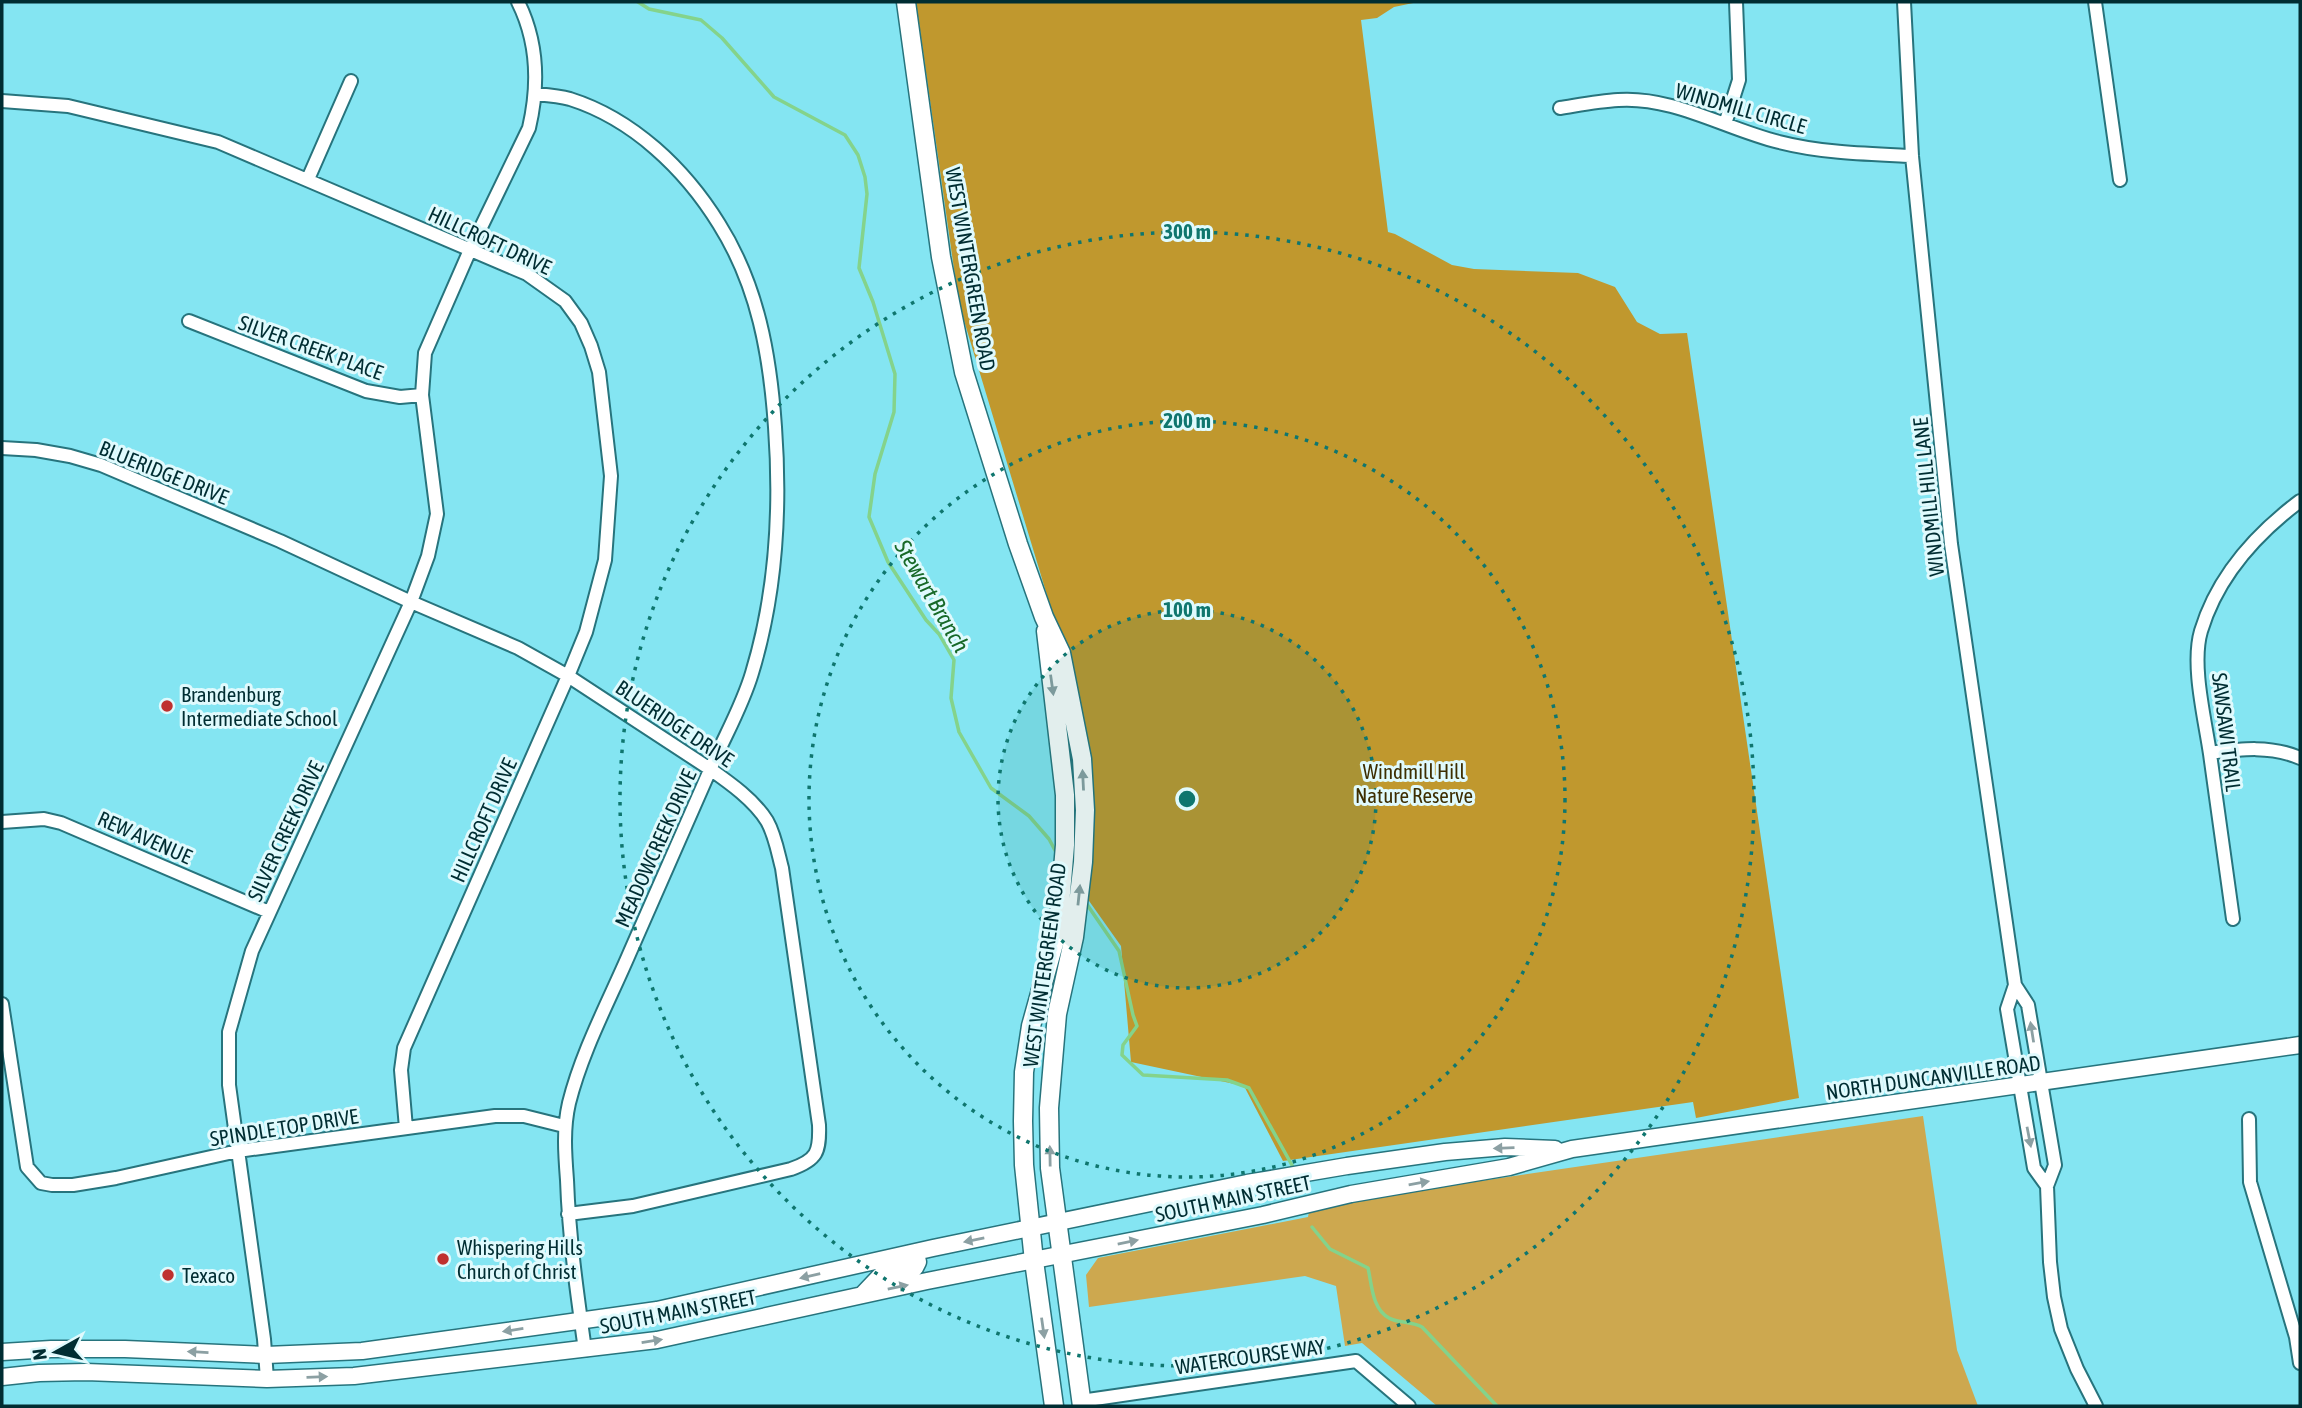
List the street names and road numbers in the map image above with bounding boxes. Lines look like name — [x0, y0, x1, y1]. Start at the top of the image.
street label: WINDMILL CIRCLE — [1673, 78, 1809, 138]
street label: WEST WINTERGREEN ROAD — [941, 166, 1001, 372]
street label: HILLCROFT DRIVE — [425, 201, 555, 279]
street label: SILVER CREEK PLACE — [236, 310, 387, 384]
street label: WINDMILL HILL LANE — [1908, 416, 1948, 578]
street label: BLUERIDGE DRIVE — [96, 435, 232, 509]
street label: SAWSAWI TRAIL — [2208, 671, 2246, 793]
street label: BLUERIDGE DRIVE — [612, 675, 738, 771]
street label: HILLCROFT DRIVE — [445, 754, 521, 886]
street label: SILVER CREEK DRIVE — [242, 757, 328, 905]
street label: MEADOWCREEK DRIVE — [609, 765, 701, 931]
street label: REW AVENUE — [94, 806, 196, 868]
street label: WEST WINTERGREEN ROAD — [1018, 861, 1070, 1069]
street label: NORTH DUNCANVILLE ROAD — [1824, 1050, 2042, 1104]
street label: SPINDLE TOP DRIVE — [208, 1103, 360, 1151]
street label: SOUTH MAIN STREET — [1153, 1170, 1313, 1226]
street label: SOUTH MAIN STREET — [598, 1284, 758, 1338]
street label: WATERCOURSE WAY — [1174, 1334, 1327, 1378]

